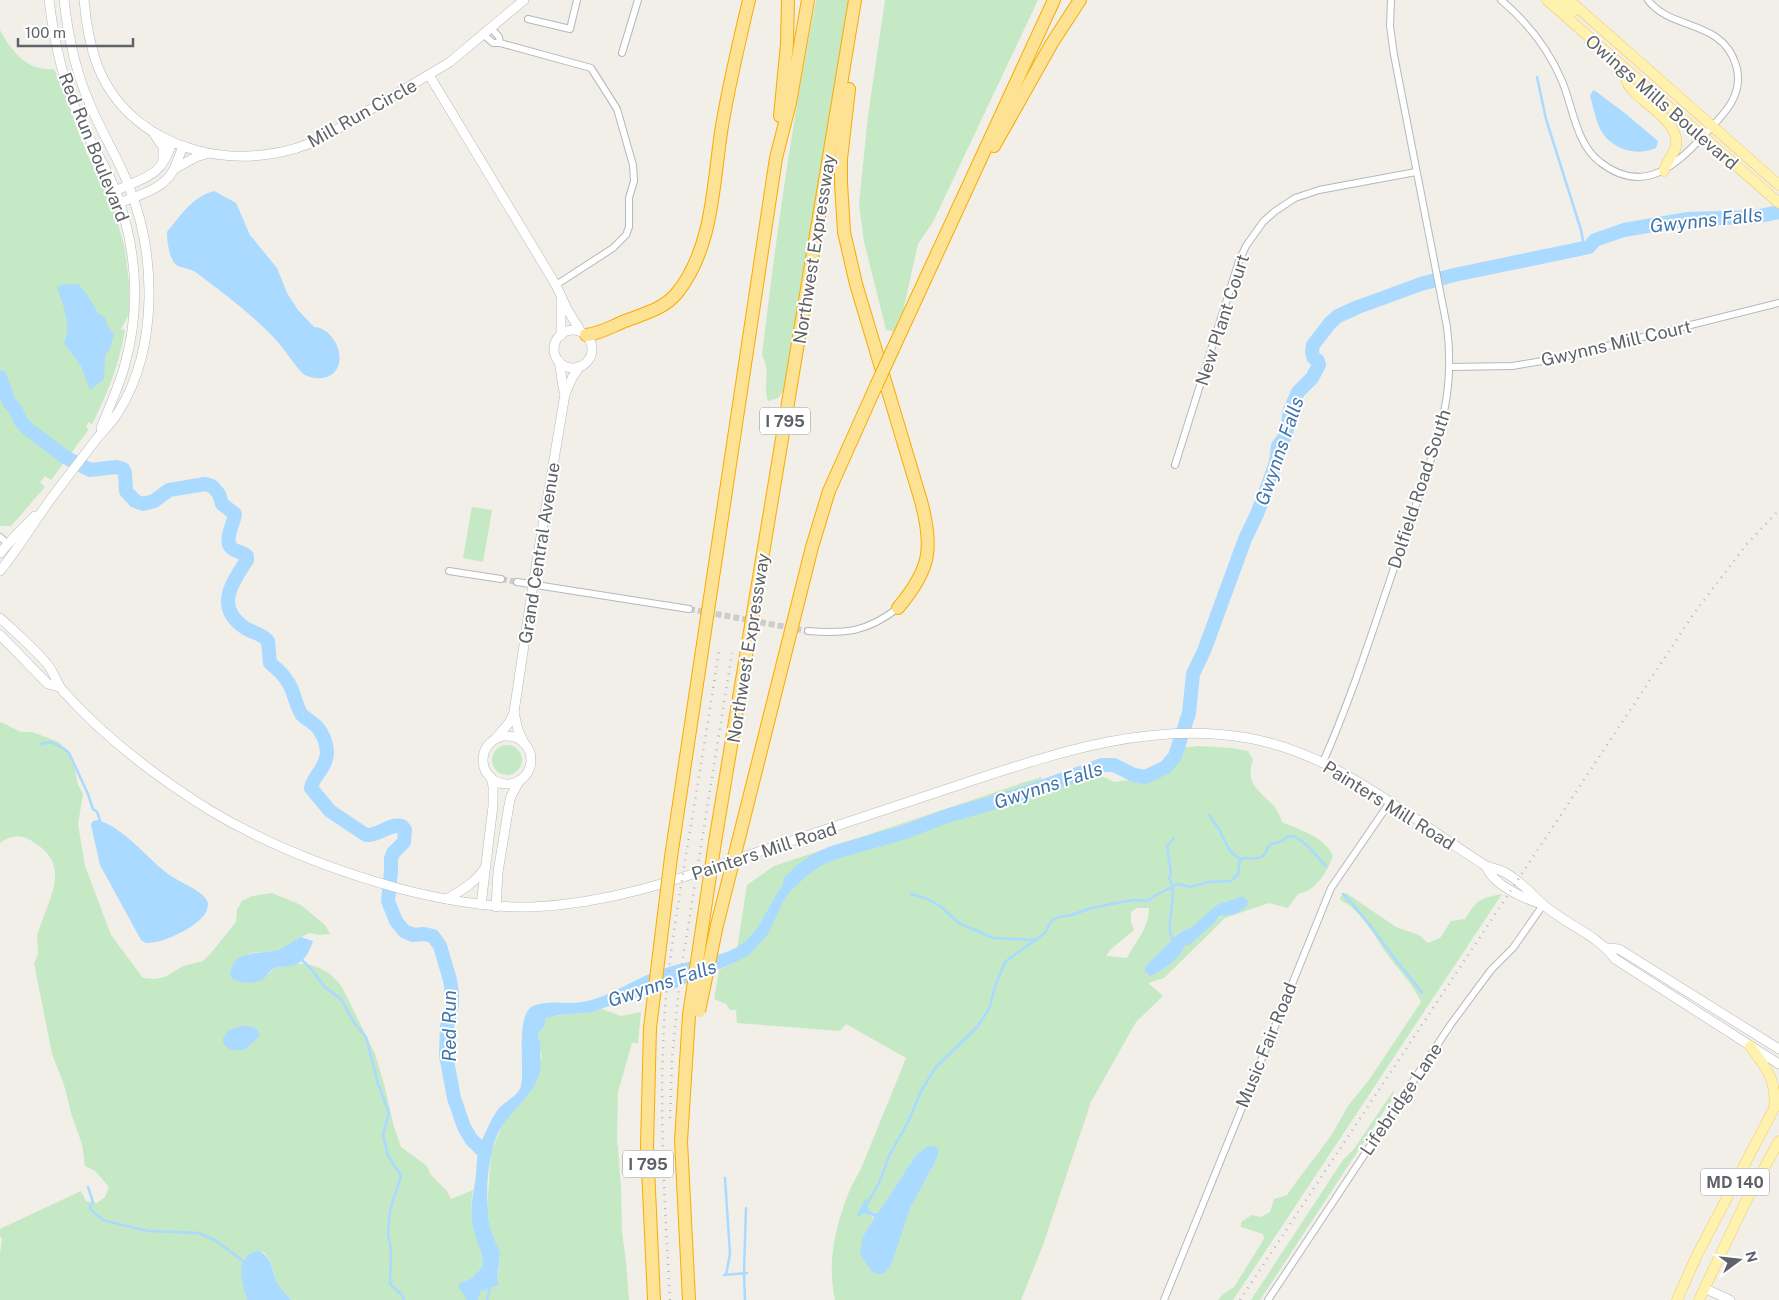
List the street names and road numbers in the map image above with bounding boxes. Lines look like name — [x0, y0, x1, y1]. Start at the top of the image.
street label: Owings Mills Boulevard — [1581, 30, 1743, 174]
street label: Red Run Boulevard — [55, 69, 133, 225]
street label: Mill Run Circle — [304, 74, 420, 152]
street label: Northwest Expressway — [789, 152, 839, 345]
street label: New Plant Court — [1191, 252, 1253, 388]
street label: Gwynns Mill Court — [1539, 315, 1693, 371]
street label: Dolfield Road South — [1383, 407, 1455, 571]
road number: I 795 — [760, 408, 810, 434]
street label: Grand Central Avenue — [514, 461, 564, 645]
street label: Northwest Expressway — [723, 551, 773, 744]
street label: Painters Mill Road — [1319, 756, 1459, 854]
street label: Painters Mill Road — [689, 818, 839, 884]
street label: Music Fair Road — [1231, 979, 1301, 1111]
street label: Lifebridge Lane — [1356, 1039, 1446, 1159]
road number: I 795 — [623, 1150, 673, 1178]
road number: MD 140 — [1701, 1168, 1769, 1196]

